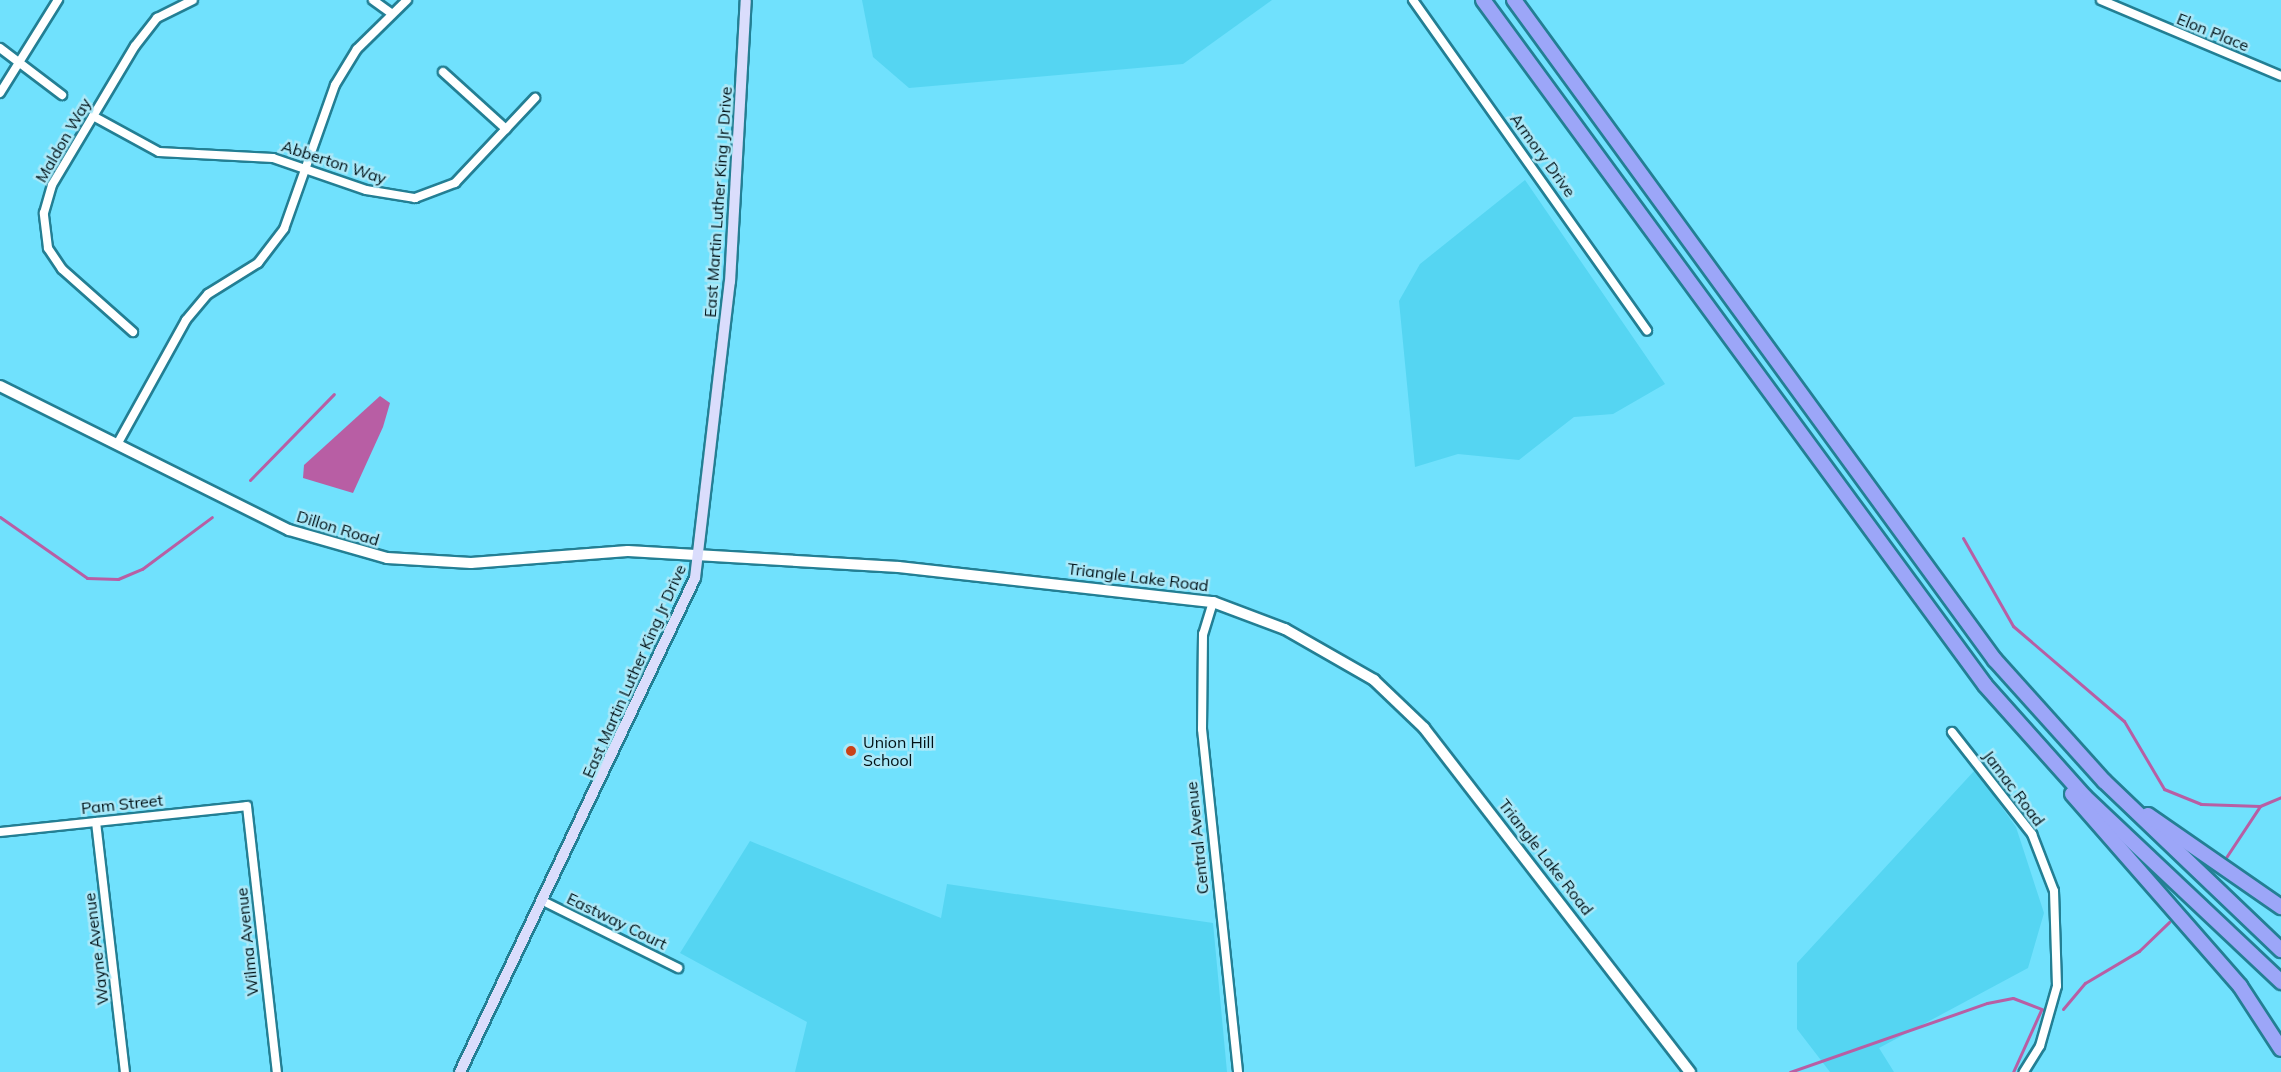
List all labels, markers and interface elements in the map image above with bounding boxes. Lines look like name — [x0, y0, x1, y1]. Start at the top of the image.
street label: Elon Place — [2174, 9, 2252, 55]
street label: East Martin Luther King Jr Drive — [700, 86, 736, 318]
street label: Maldon Way — [31, 94, 95, 186]
street label: Armory Drive — [1506, 110, 1580, 200]
street label: Abberton Way — [279, 136, 389, 188]
street label: Dillon Road — [294, 506, 382, 550]
street label: Triangle Lake Road — [1066, 559, 1210, 595]
street label: East Martin Luther King Jr Drive — [578, 561, 690, 781]
place label: Union Hill School — [863, 732, 934, 770]
marker: Union Hill School — [844, 744, 858, 758]
street label: Jamac Road — [1979, 746, 2049, 830]
street label: Central Avenue — [1182, 781, 1212, 895]
street label: Pam Street — [80, 790, 164, 818]
street label: Triangle Lake Road — [1495, 795, 1597, 919]
street label: Wilma Avenue — [232, 887, 262, 997]
street label: Eastway Court — [564, 888, 670, 954]
street label: Wayne Avenue — [80, 892, 112, 1006]

